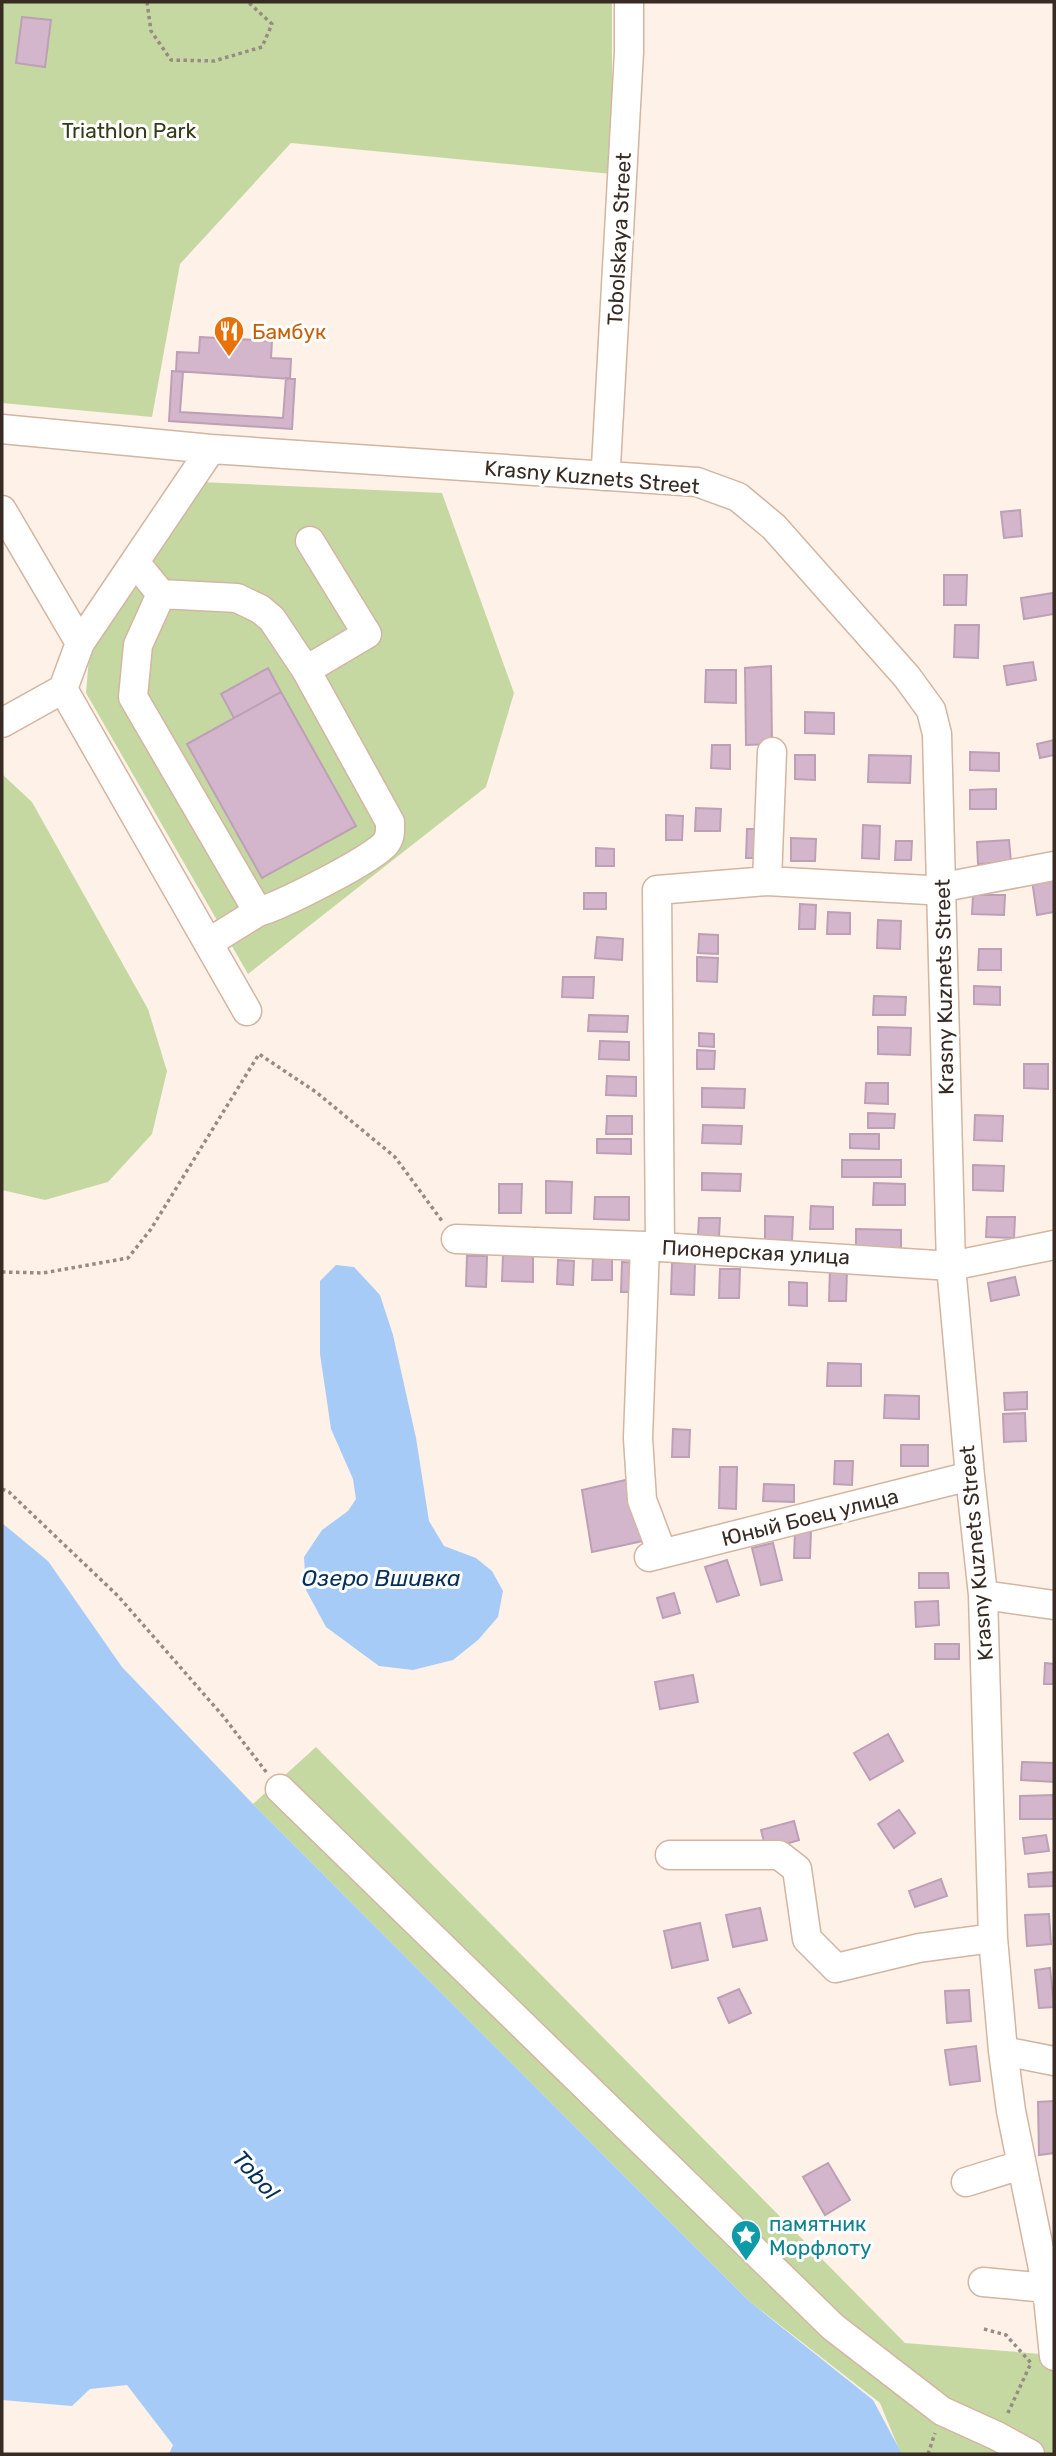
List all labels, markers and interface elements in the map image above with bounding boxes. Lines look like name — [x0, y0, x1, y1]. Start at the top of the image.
park label: Triathlon Park — [62, 118, 197, 143]
street label: Tobolskaya Street — [602, 152, 636, 326]
restaurant icon: Бамбук — [212, 314, 246, 358]
place label: Бамбук — [252, 319, 326, 344]
street label: Krasny Kuznets Street — [483, 455, 701, 499]
street label: Krasny Kuznets Street — [930, 879, 958, 1095]
street label: Пионерская улица — [661, 1235, 851, 1269]
street label: Krasny Kuznets Street — [954, 1444, 998, 1662]
street label: Юный Боец улица — [719, 1483, 901, 1551]
water label: Озеро Вшивка — [301, 1564, 461, 1592]
water label: Tobol — [227, 2145, 286, 2206]
place label: памятник Морфлоту — [769, 2211, 872, 2260]
place icon: памятник Морфлоту — [729, 2218, 763, 2262]

